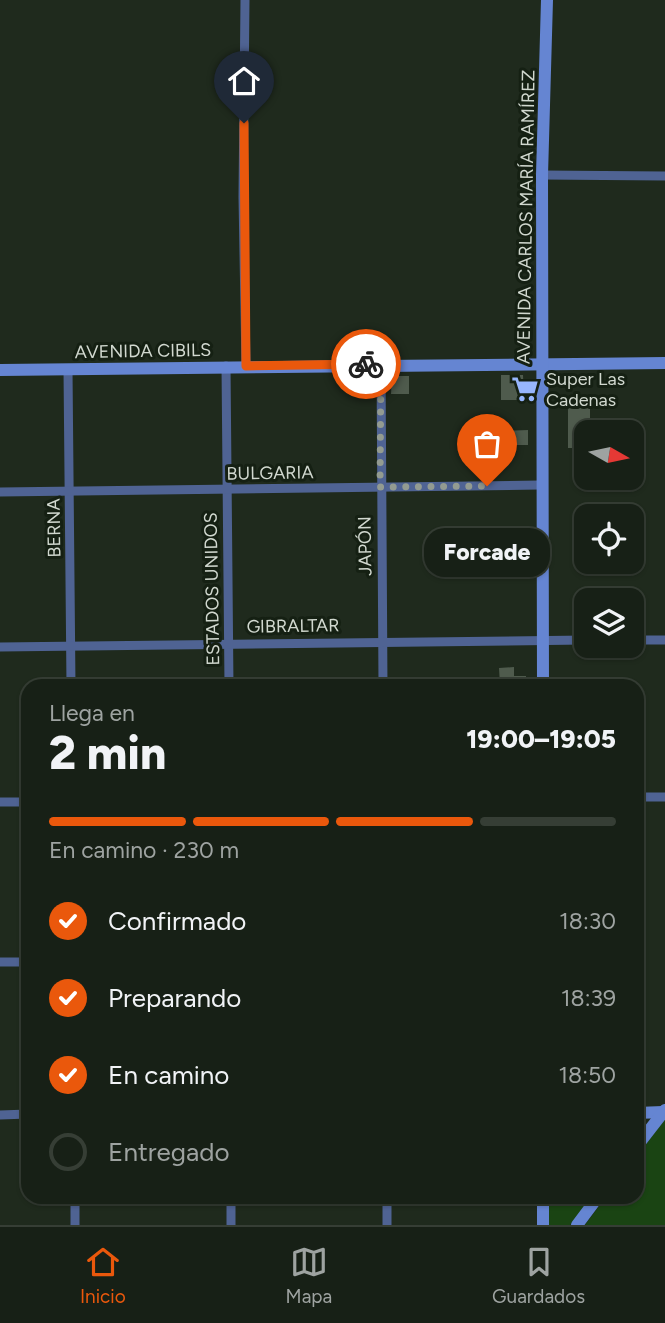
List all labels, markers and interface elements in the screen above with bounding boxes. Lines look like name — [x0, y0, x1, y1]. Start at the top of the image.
pin — [214, 51, 274, 123]
icon: home — [225, 62, 263, 100]
street label: AVENIDA CARLOS MARÍA RAMÍREZ — [512, 70, 540, 364]
courier — [331, 329, 401, 399]
street label: AVENIDA CIBILS — [75, 339, 211, 363]
icon: bike — [347, 345, 385, 383]
place label: Super Las Cadenas — [546, 368, 625, 411]
supermarket icon: Super Las Cadenas — [510, 374, 540, 404]
pin — [457, 414, 517, 486]
north arrow — [574, 420, 644, 490]
map controls — [574, 420, 644, 658]
icon: bag — [468, 425, 506, 463]
street label: BULGARIA — [226, 461, 314, 485]
street label: BERNA — [42, 498, 66, 558]
button: locate — [574, 504, 644, 574]
street label: ESTADOS UNIDOS — [200, 512, 224, 666]
street label: JAPÓN — [353, 516, 377, 576]
callout: Forcade — [424, 528, 550, 577]
text: Forcade — [444, 538, 530, 566]
button: layers — [574, 588, 644, 658]
street label: GIBRALTAR — [246, 614, 340, 638]
text: Llega en — [49, 699, 135, 727]
text: 19:00–19:05 — [466, 723, 616, 755]
text: 2 min — [49, 725, 166, 781]
text: En camino · 230 m — [49, 836, 239, 864]
icon: check — [49, 902, 87, 940]
text: Confirmado — [108, 905, 246, 937]
text: 18:30 — [559, 907, 616, 935]
icon: check — [49, 979, 87, 1017]
text: Preparando — [108, 982, 241, 1014]
text: 18:39 — [561, 984, 616, 1012]
icon: check — [49, 1056, 87, 1094]
text: En camino — [108, 1059, 229, 1091]
text: 18:50 — [559, 1061, 616, 1089]
text: Entregado — [108, 1136, 230, 1168]
tab: Inicio — [80, 1243, 126, 1308]
tab: Mapa — [286, 1243, 332, 1308]
tab: Guardados — [492, 1243, 585, 1308]

